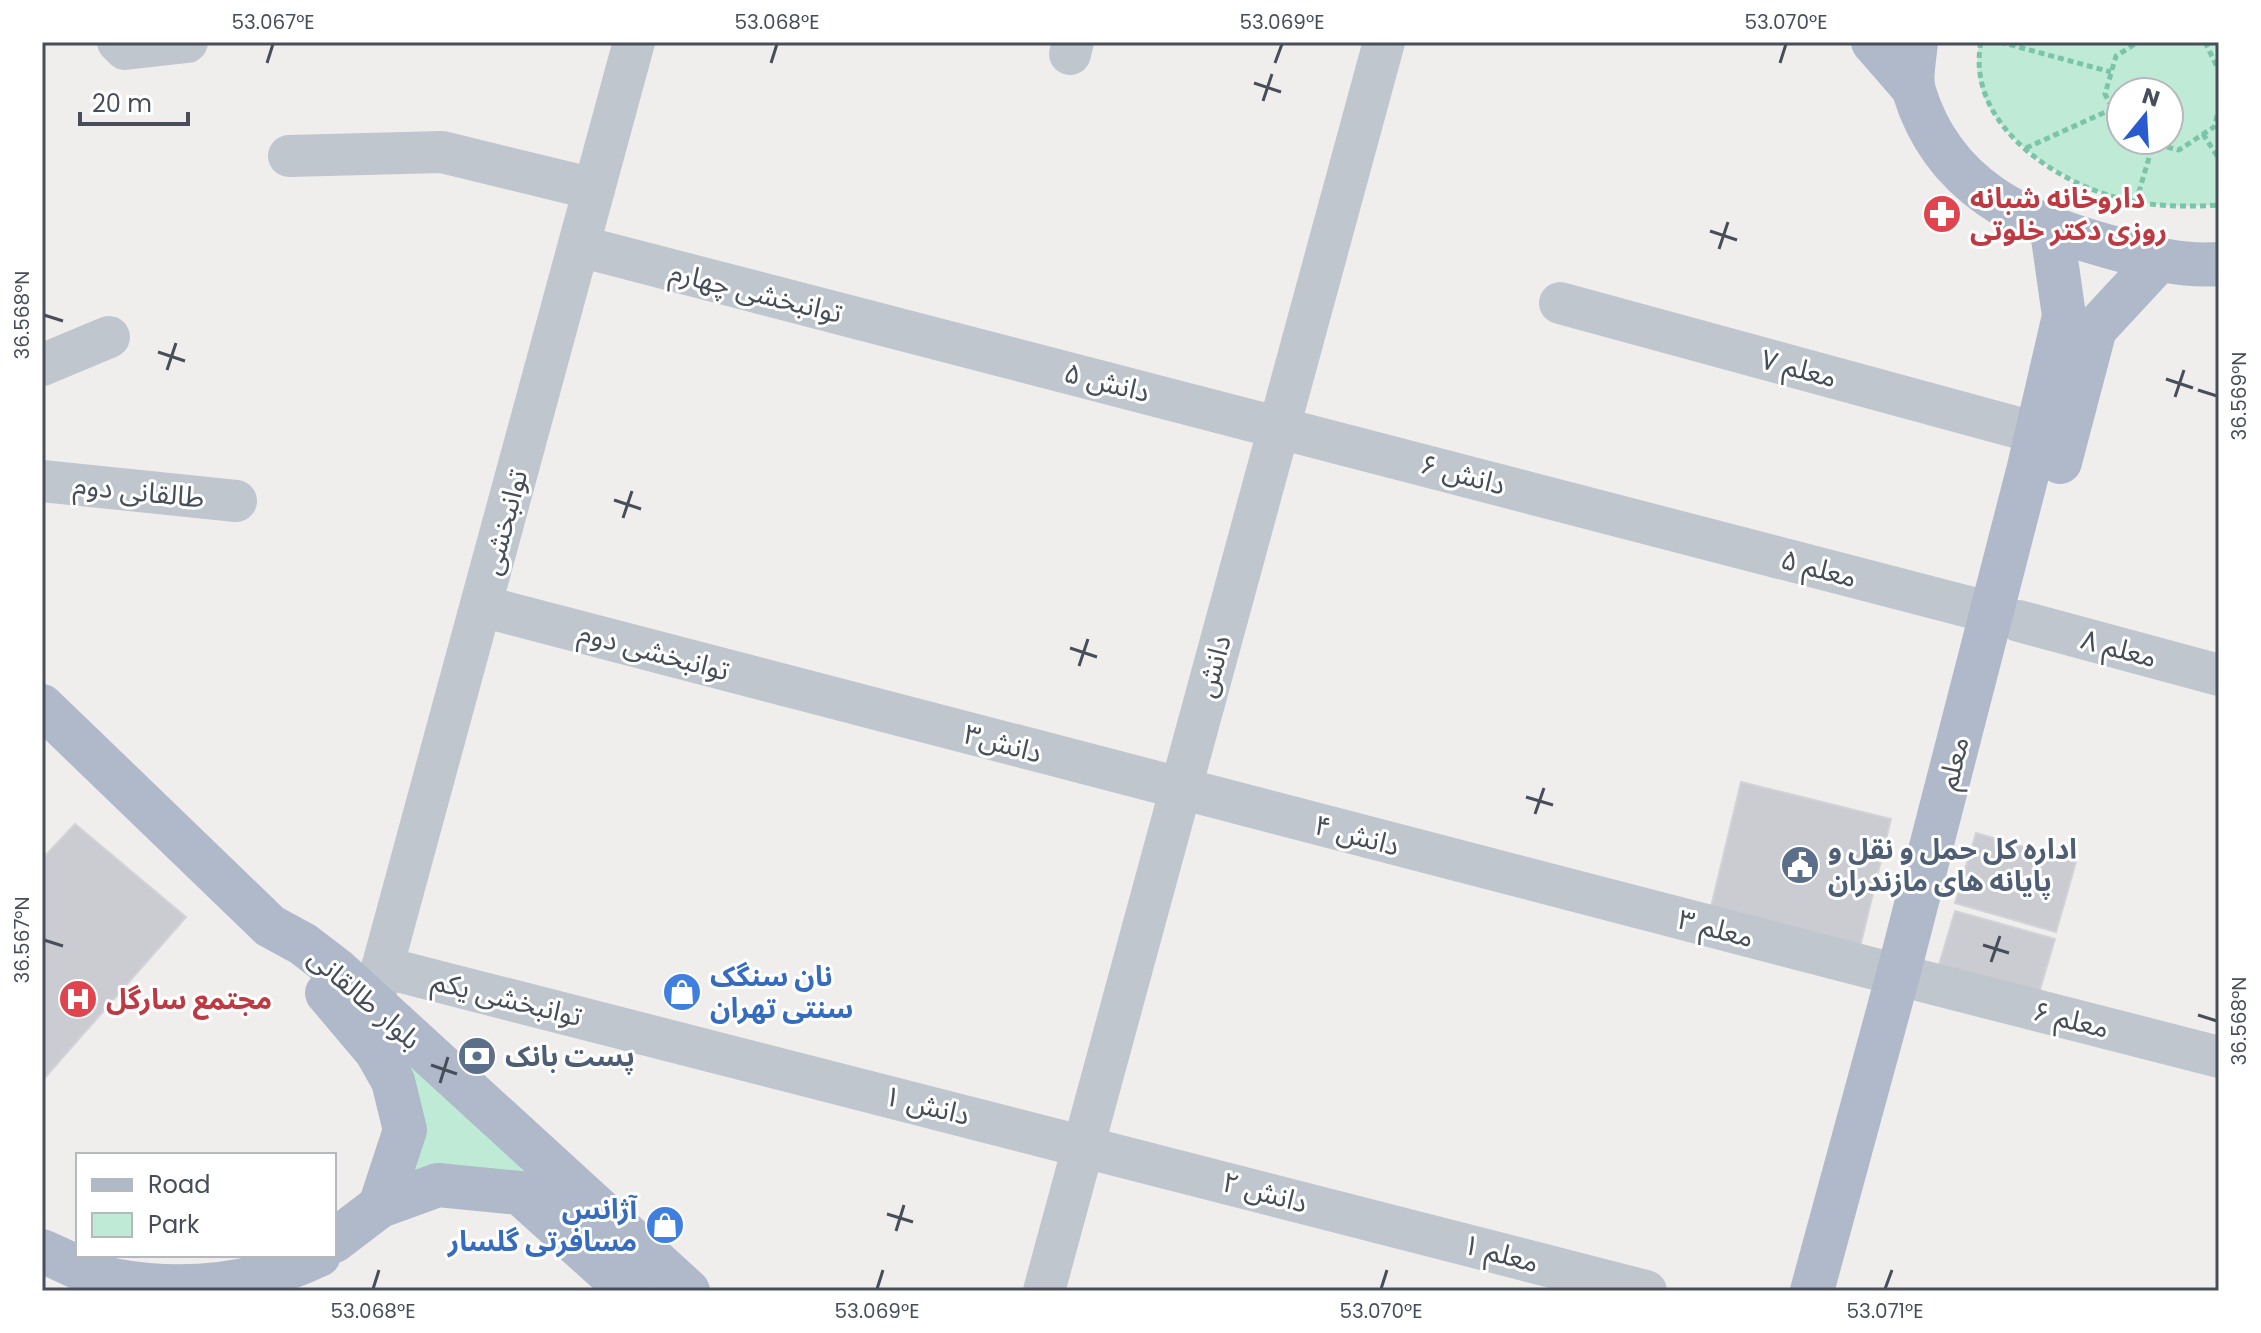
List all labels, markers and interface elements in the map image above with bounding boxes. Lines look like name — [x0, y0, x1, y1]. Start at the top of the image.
text: 53.067°E — [231, 8, 315, 36]
text: 53.068°E — [735, 8, 819, 36]
text: 53.069°E — [1240, 8, 1324, 36]
text: 53.070°E — [1744, 8, 1828, 36]
scale bar — [80, 76, 188, 126]
north arrow — [2105, 76, 2185, 156]
text: N — [2138, 80, 2164, 115]
text: 20 m — [92, 87, 152, 120]
place label: داروخانه شبانه روزی دکتر خلوتی — [1970, 179, 2167, 250]
pharmacy icon: داروخانه شبانه روزی دکتر خلوتی — [1921, 193, 1963, 235]
street label: توانبخشی چهارم — [665, 252, 846, 334]
text: 36.568°N — [8, 271, 36, 359]
street label: معلم ٧ — [1756, 340, 1841, 399]
text: 36.569°N — [2225, 352, 2253, 440]
street label: دانش ۵ — [1060, 353, 1154, 412]
street label: دانش ۶ — [1416, 444, 1510, 505]
street label: طالقانی دوم — [71, 465, 206, 519]
street label: توانبخشی — [472, 465, 537, 579]
street label: معلم ۵ — [1776, 540, 1861, 599]
street label: توانبخشی دوم — [574, 613, 734, 691]
street label: معلم ۸ — [2076, 620, 2161, 679]
street label: دانش — [1186, 630, 1241, 702]
street label: دانش٣ — [960, 714, 1046, 773]
street label: معلم — [1928, 732, 1981, 794]
street label: دانش ۴ — [1310, 805, 1404, 866]
place label: اداره کل حمل و نقل و پایانه های مازندران — [1828, 830, 2077, 901]
public building icon: اداره کل حمل و نقل و پایانه های مازندران — [1779, 844, 1821, 886]
text: 36.567°N — [8, 896, 36, 984]
street label: معلم ۳ — [1673, 900, 1758, 959]
street label: بلوار طالقانی — [300, 938, 430, 1058]
place label: نان سنگک سنتی تهران — [710, 957, 853, 1028]
street label: توانبخشی یکم — [427, 961, 586, 1038]
shop icon: نان سنگک سنتی تهران — [661, 971, 703, 1013]
text: 36.568°N — [2225, 977, 2253, 1065]
hospital icon: مجتمع سارگل — [57, 978, 99, 1020]
place label: مجتمع سارگل — [106, 980, 272, 1020]
street label: معلم ۶ — [2028, 991, 2113, 1050]
bank icon: پست بانک — [456, 1035, 498, 1077]
place label: پست بانک — [505, 1037, 635, 1076]
street label: دانش ١ — [880, 1076, 974, 1135]
legend — [76, 1153, 336, 1257]
street label: دانش ٢ — [1218, 1162, 1312, 1223]
text: Road — [148, 1168, 210, 1201]
place label: آژانس مسافرتی گلسار — [447, 1190, 638, 1261]
shop icon: آژانس مسافرتی گلسار — [644, 1204, 686, 1246]
text: Park — [148, 1208, 200, 1241]
street label: معلم ١ — [1458, 1225, 1543, 1284]
text: 53.068°E — [331, 1297, 415, 1325]
text: 53.069°E — [835, 1297, 919, 1325]
text: 53.070°E — [1339, 1297, 1423, 1325]
text: 53.071°E — [1847, 1297, 1923, 1325]

